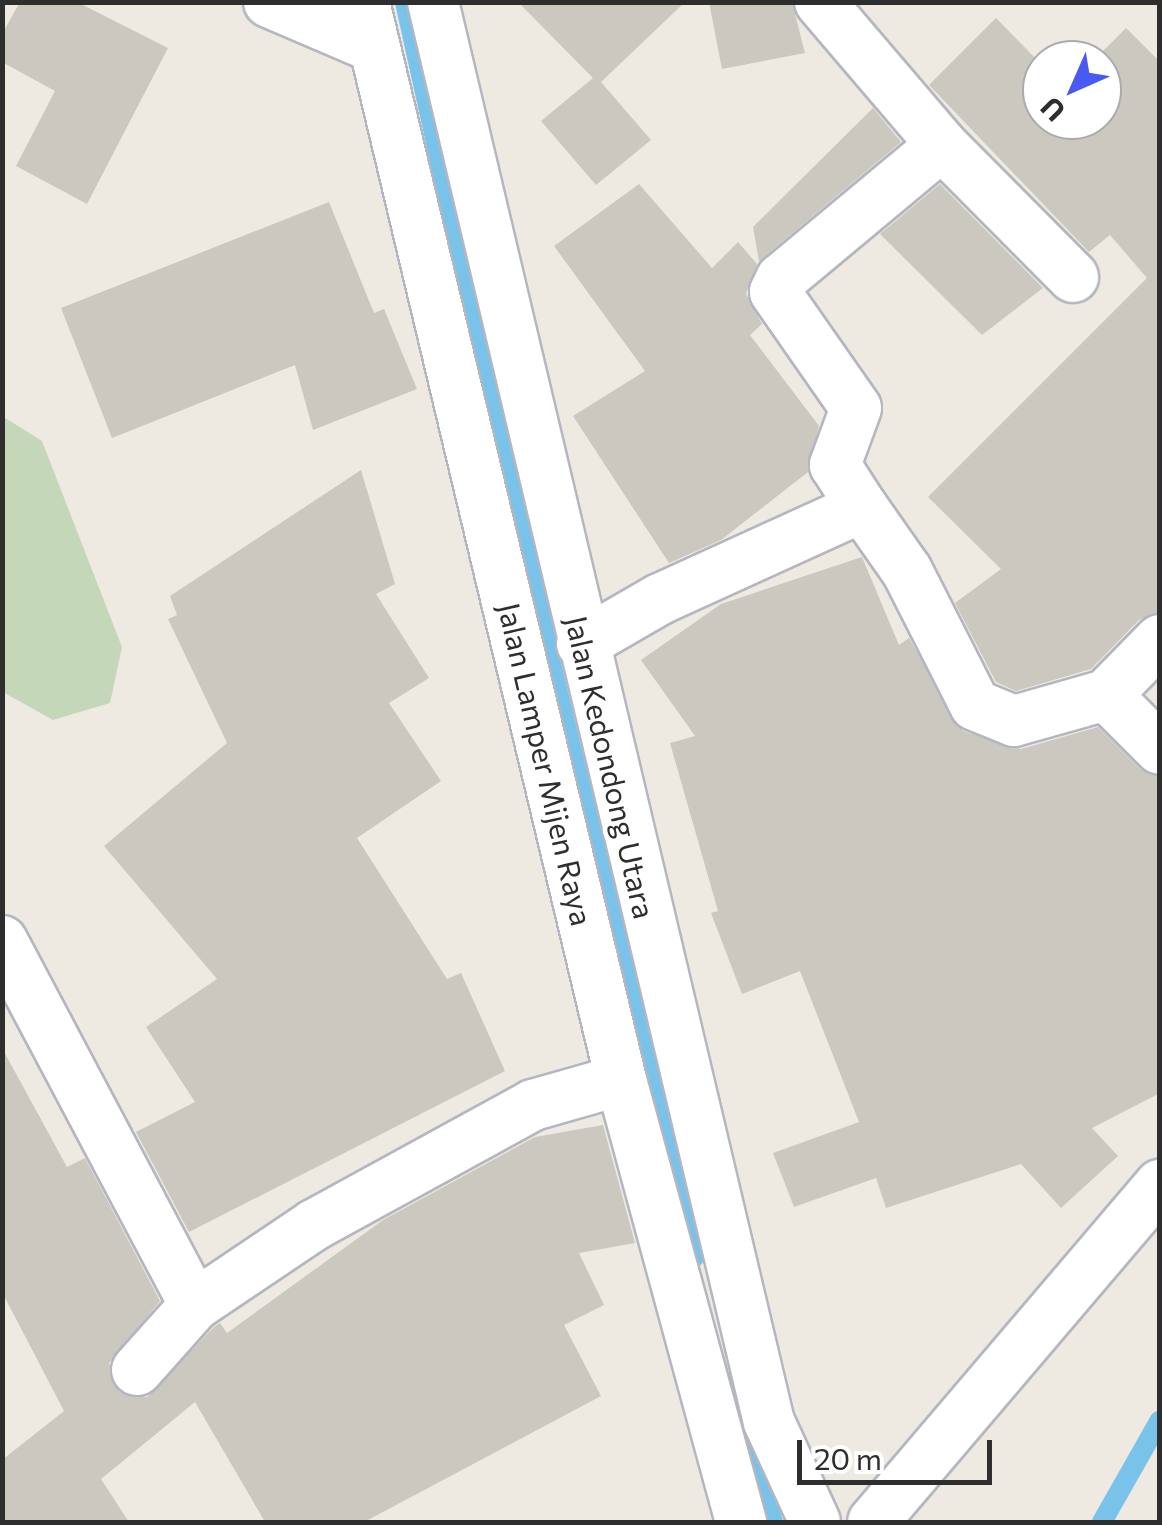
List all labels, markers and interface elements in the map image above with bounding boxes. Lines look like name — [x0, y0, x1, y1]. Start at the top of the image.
north arrow — [1022, 40, 1122, 140]
text: U — [1033, 91, 1071, 129]
street label: Jalan Lamper Mijen Raya — [491, 599, 601, 929]
street label: Jalan Kedondong Utara — [559, 612, 663, 922]
scale bar — [802, 1420, 997, 1482]
text: 20 m — [814, 1439, 882, 1476]

